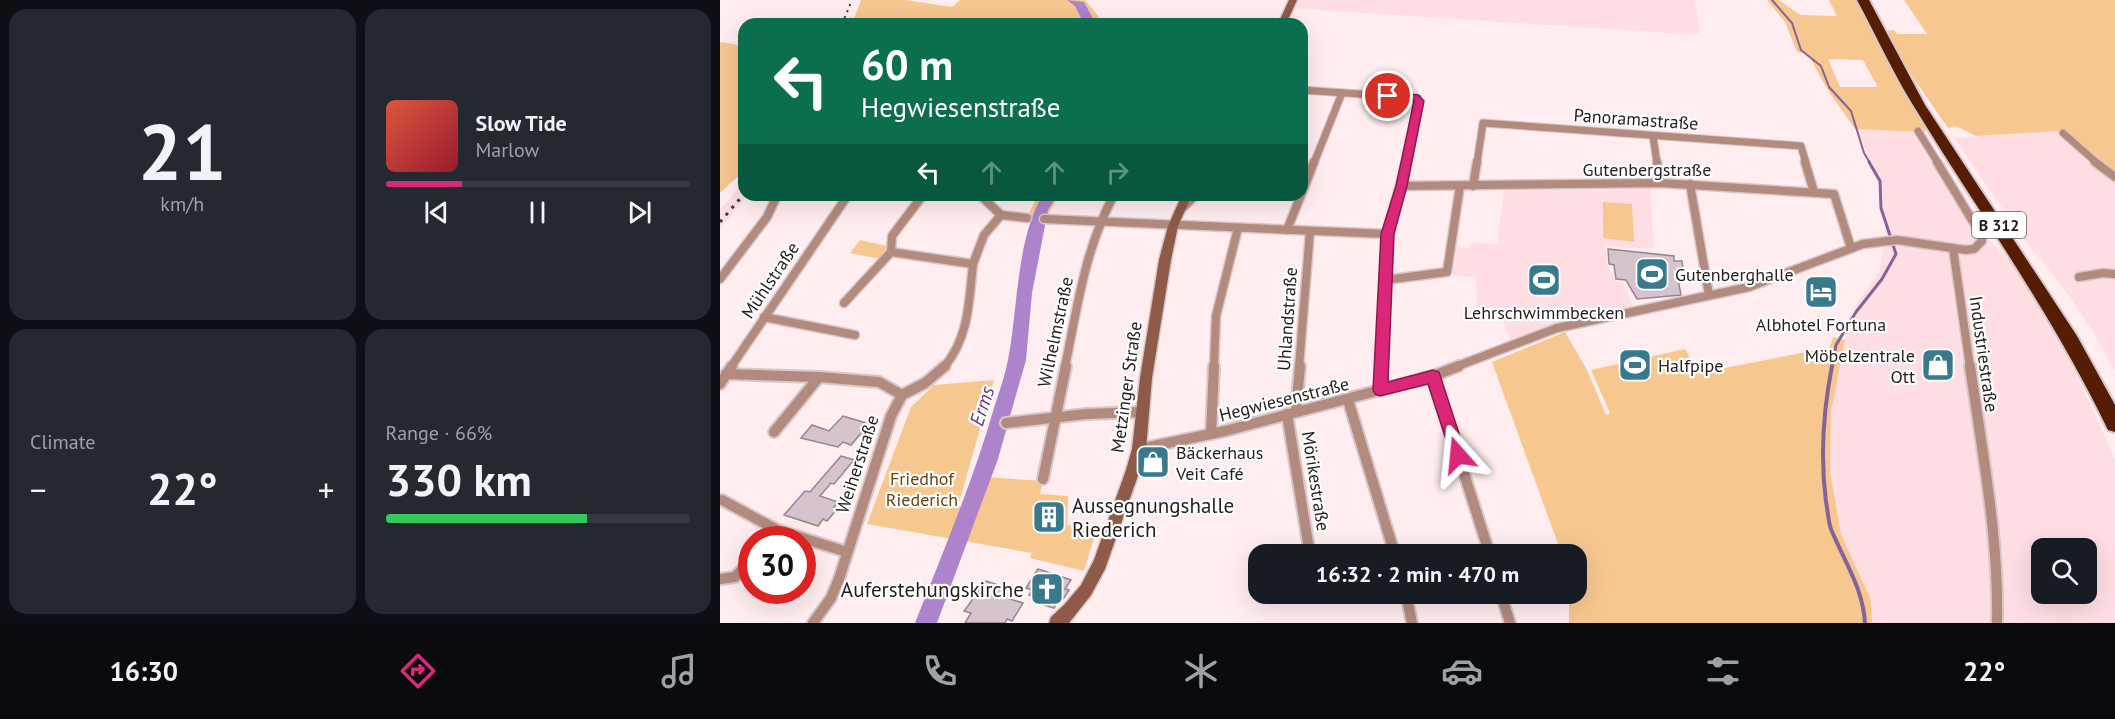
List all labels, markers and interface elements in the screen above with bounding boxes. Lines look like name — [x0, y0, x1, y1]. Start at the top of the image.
text: 60 m — [861, 37, 953, 92]
icon: left — [762, 42, 840, 120]
pin — [1362, 70, 1413, 121]
icon: arrive — [1371, 79, 1404, 112]
text: Hegwiesenstraße — [861, 90, 1061, 124]
text: 21 — [138, 101, 226, 202]
street label: Panoramastraße — [1573, 103, 1699, 135]
text: Slow Tide — [476, 109, 567, 137]
text: Marlow — [476, 137, 539, 163]
icon: left — [912, 156, 945, 189]
icon: ahead — [975, 156, 1008, 189]
icon: ahead — [1038, 156, 1071, 189]
icon: right — [1101, 156, 1134, 189]
street label: Gutenbergstraße — [1583, 158, 1711, 181]
text: km/h — [160, 191, 204, 217]
icon: previous — [420, 196, 453, 229]
icon: pause — [521, 196, 554, 229]
icon: next — [623, 196, 656, 229]
road number: B 312 — [1972, 212, 2026, 238]
street label: Mühlstraße — [736, 237, 804, 323]
sports icon: Gutenberghalle — [1634, 256, 1670, 292]
sports icon: Lehrschwimmbecken — [1526, 262, 1562, 298]
place label: Gutenberghalle — [1675, 263, 1794, 286]
street label: Uhlandstraße — [1272, 266, 1302, 372]
hotel icon: Albhotel Fortuna — [1803, 274, 1839, 310]
street label: Wilhelmstraße — [1032, 275, 1078, 389]
street label: Industriestraße — [1964, 295, 2004, 413]
place label: Lehrschwimmbecken — [1464, 301, 1624, 324]
place label: Albhotel Fortuna — [1756, 313, 1886, 336]
street label: Metzinger Straße — [1105, 320, 1147, 454]
place label: Möbelzentrale Ott — [1805, 344, 1915, 388]
sports icon: Halfpipe — [1617, 347, 1653, 383]
shop icon: Möbelzentrale Ott — [1920, 347, 1956, 383]
place label: Halfpipe — [1658, 354, 1723, 377]
street label: Hegwiesenstraße — [1217, 372, 1351, 426]
water label: Erms — [963, 383, 1001, 429]
street label: Weiherstraße — [830, 412, 884, 516]
text: Range · 66% — [386, 420, 492, 446]
position arrow — [1426, 423, 1490, 487]
text: Climate — [30, 429, 96, 455]
street label: Mörikestraße — [1297, 429, 1335, 533]
place label: Bäckerhaus Veit Café — [1175, 441, 1263, 485]
shop icon: Bäckerhaus Veit Café — [1135, 444, 1171, 480]
text: 330 km — [386, 450, 532, 508]
text: 22° — [147, 459, 218, 517]
park label: Friedhof Riederich — [886, 467, 958, 511]
text: − — [30, 468, 47, 511]
text: + — [318, 468, 334, 511]
place label: Aussegnungshalle Riederich — [1072, 492, 1234, 543]
building icon: Aussegnungshalle Riederich — [1031, 499, 1067, 535]
speed limit sign: 30 — [738, 526, 816, 604]
map controls — [2031, 538, 2097, 604]
button: search — [2031, 538, 2097, 604]
text: 16:32 · 2 min · 470 m — [1316, 560, 1519, 588]
church icon: Auferstehungskirche — [1029, 571, 1065, 607]
place label: Auferstehungskirche — [841, 576, 1024, 603]
icon: directions — [397, 650, 439, 692]
icon: music — [658, 650, 700, 692]
icon: phone — [919, 650, 961, 692]
icon: climate — [1180, 650, 1222, 692]
icon: car — [1441, 650, 1483, 692]
icon: filters — [1702, 650, 1744, 692]
text: 16:30 — [110, 654, 178, 688]
text: 22° — [1963, 654, 2005, 688]

